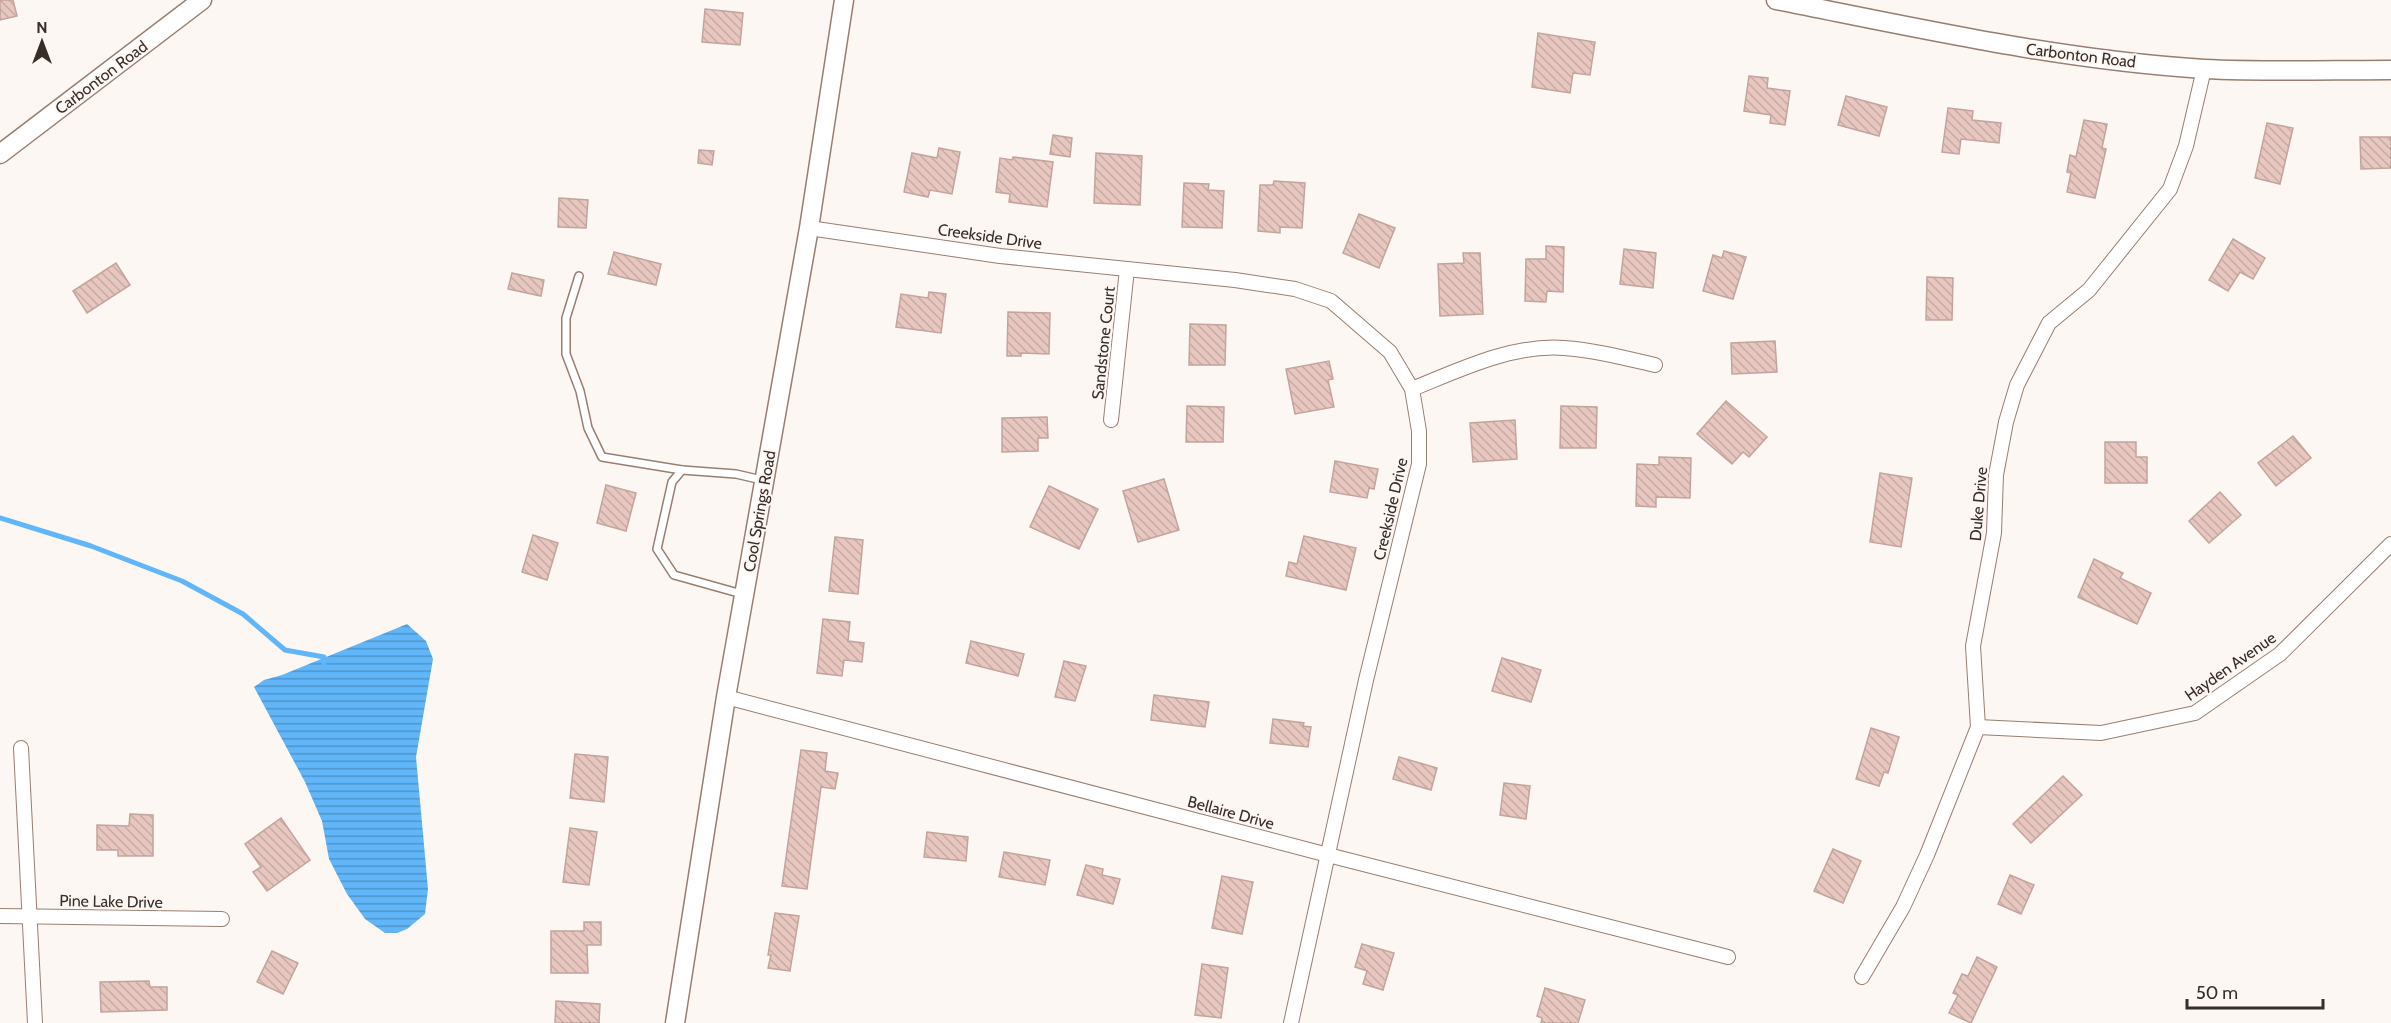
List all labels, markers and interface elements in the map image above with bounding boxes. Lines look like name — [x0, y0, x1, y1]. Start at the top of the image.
north arrow — [12, 12, 72, 72]
text: N — [36, 18, 48, 37]
street label: Carbonton Road — [51, 37, 151, 118]
street label: Carbonton Road — [2025, 39, 2137, 72]
street label: Creekside Drive — [937, 220, 1043, 253]
street label: Sandstone Court — [1088, 285, 1119, 401]
street label: Cool Springs Road — [739, 449, 780, 573]
street label: Creekside Drive — [1369, 456, 1412, 562]
street label: Duke Drive — [1966, 466, 1991, 542]
street label: Hayden Avenue — [2181, 628, 2279, 705]
street label: Bellaire Drive — [1185, 792, 1276, 833]
street label: Pine Lake Drive — [59, 891, 163, 912]
scale bar — [2187, 972, 2324, 1010]
text: 50 m — [2196, 982, 2238, 1004]

